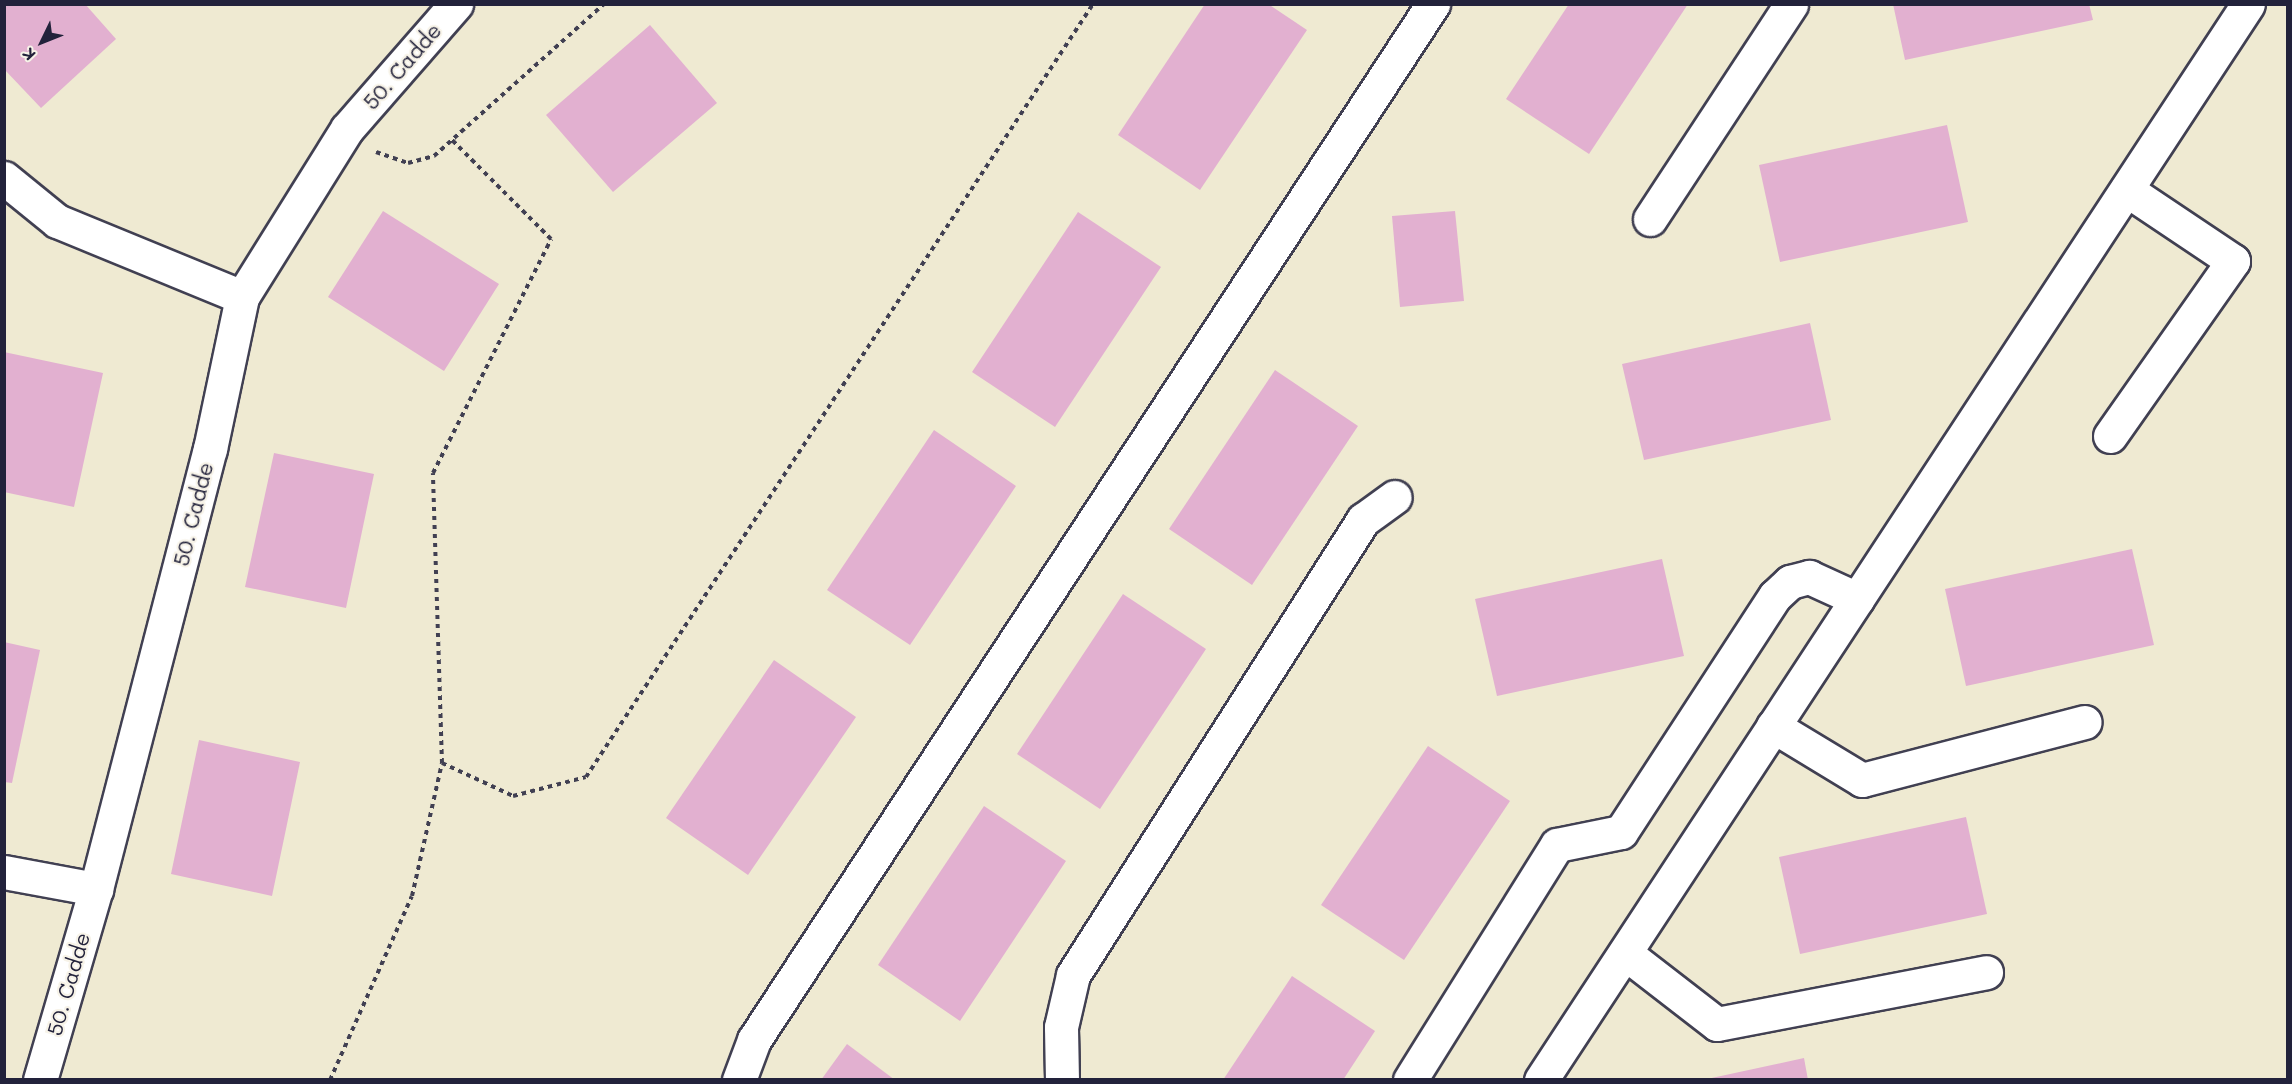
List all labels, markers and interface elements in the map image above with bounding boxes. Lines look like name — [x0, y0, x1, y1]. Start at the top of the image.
north arrow — [12, 12, 72, 72]
street label: 50. Cadde — [358, 18, 446, 114]
text: K — [17, 44, 40, 66]
street label: 50. Cadde — [168, 460, 218, 568]
street label: 50. Cadde — [41, 930, 95, 1038]

